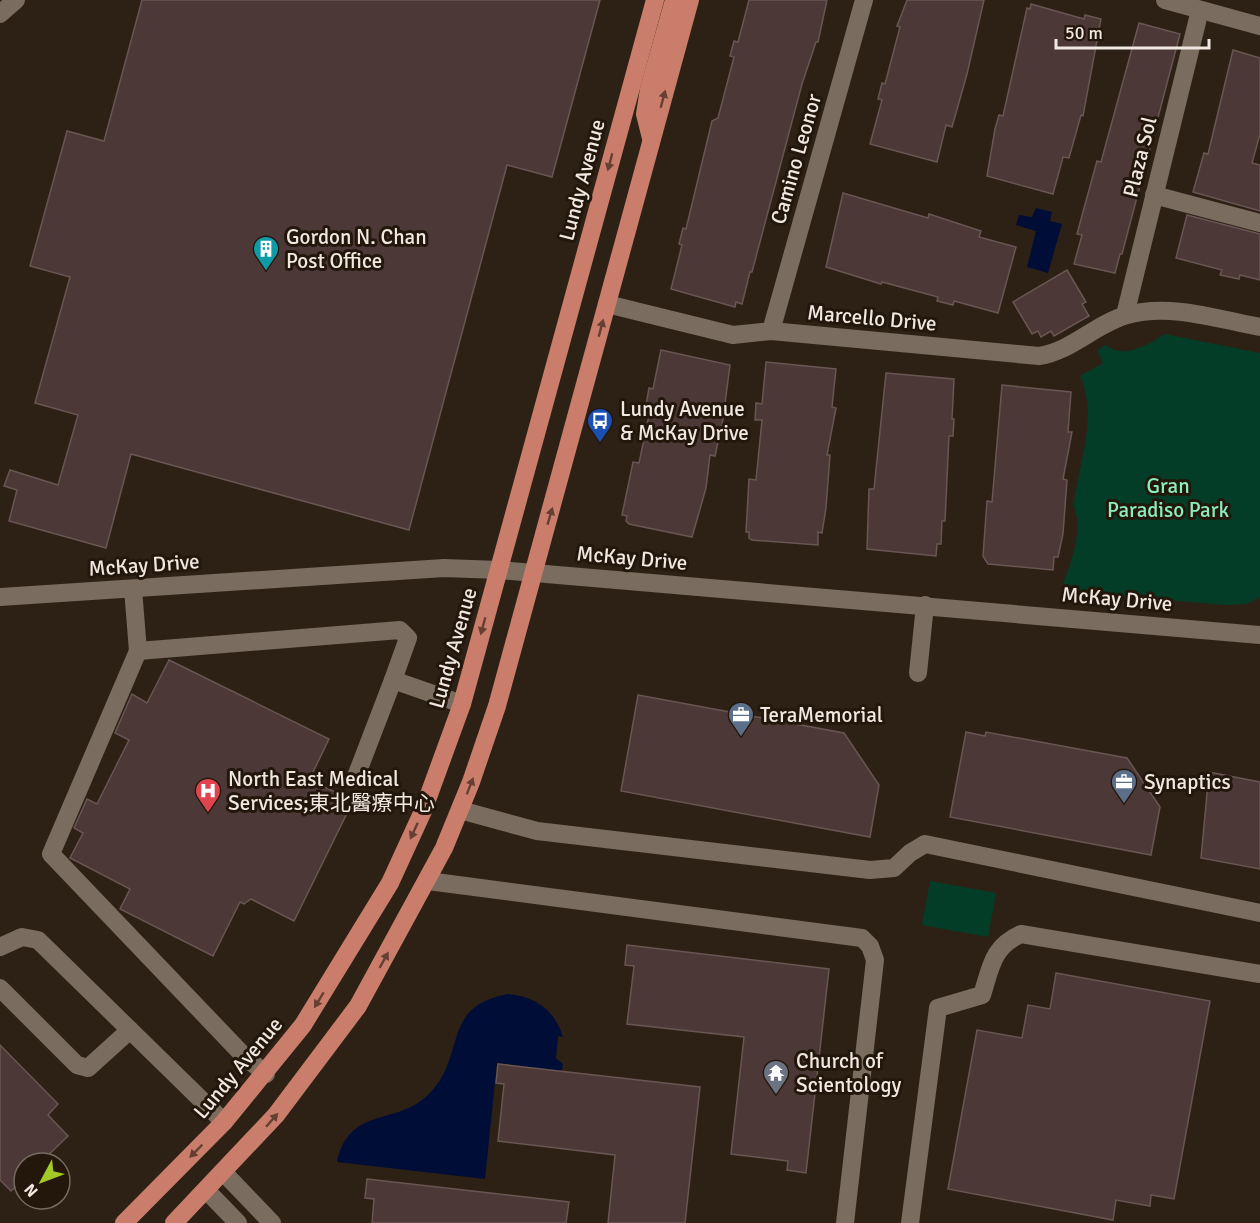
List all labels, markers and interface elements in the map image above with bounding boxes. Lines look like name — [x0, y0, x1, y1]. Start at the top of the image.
scale bar — [1056, 12, 1209, 50]
text: 50 m — [1065, 22, 1103, 44]
one-way arrow — [659, 90, 668, 108]
street label: Camino Leonor — [765, 90, 827, 227]
street label: Plaza Sol — [1117, 114, 1163, 200]
street label: Lundy Avenue — [553, 116, 611, 244]
one-way arrow — [605, 153, 614, 171]
place label: Gordon N. Chan Post Office — [286, 224, 427, 274]
building icon: Gordon N. Chan Post Office — [251, 234, 281, 272]
street label: Marcello Drive — [806, 299, 938, 337]
one-way arrow — [597, 319, 606, 337]
place label: Lundy Avenue & McKay Drive — [620, 396, 749, 446]
bus stop icon: Lundy Avenue & McKay Drive — [585, 406, 615, 444]
park label: Gran Paradiso Park — [1107, 473, 1230, 523]
one-way arrow — [545, 507, 555, 525]
street label: McKay Drive — [575, 540, 689, 576]
street label: McKay Drive — [88, 548, 200, 582]
street label: McKay Drive — [1060, 581, 1174, 617]
street label: Lundy Avenue — [423, 585, 483, 711]
one-way arrow — [478, 617, 487, 635]
office icon: TeraMemorial — [726, 700, 756, 738]
place label: TeraMemorial — [760, 702, 883, 728]
place label: North East Medical Services;東北醫療中心 — [228, 766, 435, 816]
office icon: Synaptics — [1109, 767, 1139, 805]
place label: Synaptics — [1144, 769, 1231, 795]
hospital icon: North East Medical Services;東北醫療中心 — [193, 776, 223, 814]
one-way arrow — [466, 777, 475, 795]
one-way arrow — [410, 822, 419, 839]
one-way arrow — [378, 952, 388, 969]
one-way arrow — [313, 992, 324, 1008]
street label: Lundy Avenue — [188, 1012, 288, 1124]
place label: Church of Scientology — [796, 1048, 901, 1098]
temple icon: Church of Scientology — [761, 1058, 791, 1096]
one-way arrow — [265, 1113, 278, 1128]
one-way arrow — [189, 1143, 203, 1157]
north arrow — [12, 1151, 72, 1211]
text: N — [20, 1179, 43, 1201]

